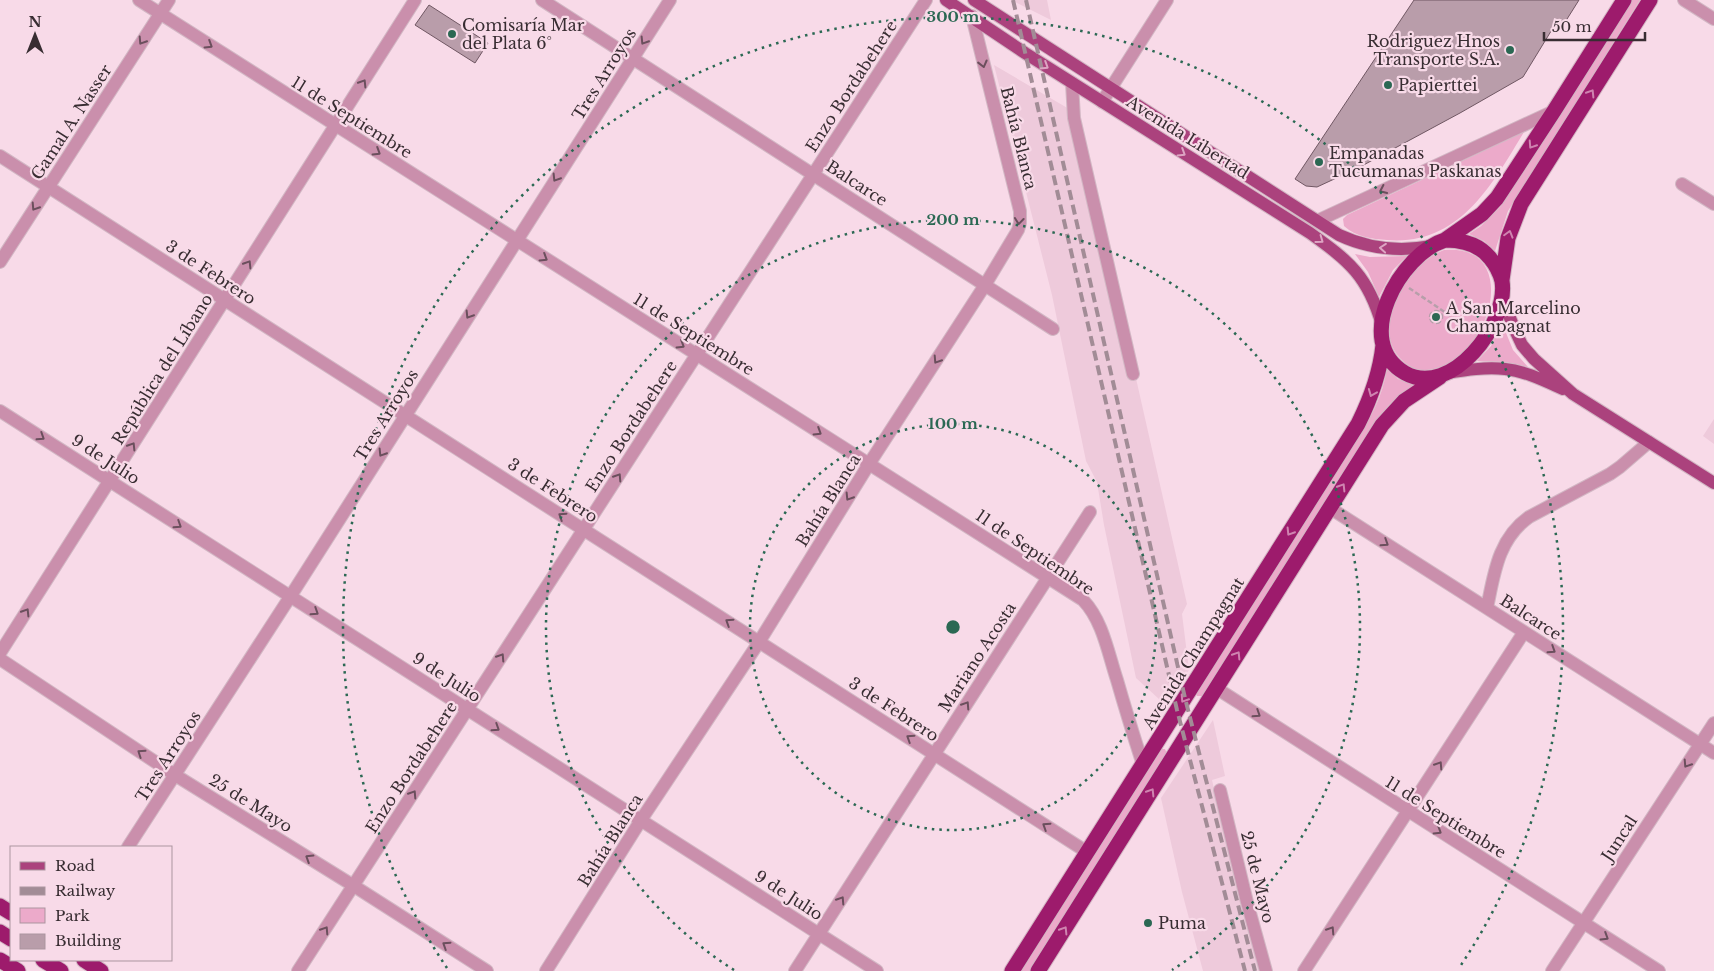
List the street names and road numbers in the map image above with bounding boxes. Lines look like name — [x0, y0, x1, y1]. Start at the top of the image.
street label: Enzo Bordabehere — [801, 16, 901, 156]
street label: Tres Arroyos — [568, 24, 640, 124]
street label: Gamal A. Nasser — [26, 60, 116, 183]
street label: 11 de Septiembre — [288, 72, 416, 162]
street label: Bahía Blanca — [997, 84, 1042, 192]
street label: Avenida Libertad — [1122, 91, 1253, 183]
street label: Balcarce — [823, 156, 891, 210]
street label: 3 de Febrero — [162, 235, 260, 309]
street label: 11 de Septiembre — [630, 289, 758, 379]
street label: República del Líbano — [107, 290, 217, 448]
street label: Enzo Bordabehere — [581, 356, 681, 496]
street label: Tres Arroyos — [350, 365, 422, 465]
street label: 9 de Julio — [68, 430, 144, 488]
street label: Bahía Blanca — [792, 450, 865, 550]
street label: 3 de Febrero — [504, 453, 602, 527]
street label: 11 de Septiembre — [972, 505, 1098, 599]
street label: Avenida Champagnat — [1137, 573, 1248, 734]
street label: Balcarce — [1497, 590, 1565, 644]
street label: Mariano Acosta — [934, 598, 1020, 716]
street label: 9 de Julio — [409, 648, 485, 706]
street label: 3 de Febrero — [845, 672, 943, 746]
street label: Enzo Bordabehere — [361, 697, 461, 837]
street label: Tres Arroyos — [131, 707, 205, 805]
street label: 25 de Mayo — [206, 770, 296, 836]
street label: 11 de Septiembre — [1382, 772, 1510, 862]
street label: Bahía Blanca — [574, 790, 647, 890]
street label: Juncal — [1596, 811, 1641, 866]
street label: 25 de Mayo — [1237, 829, 1279, 925]
street label: 9 de Julio — [751, 866, 827, 924]

